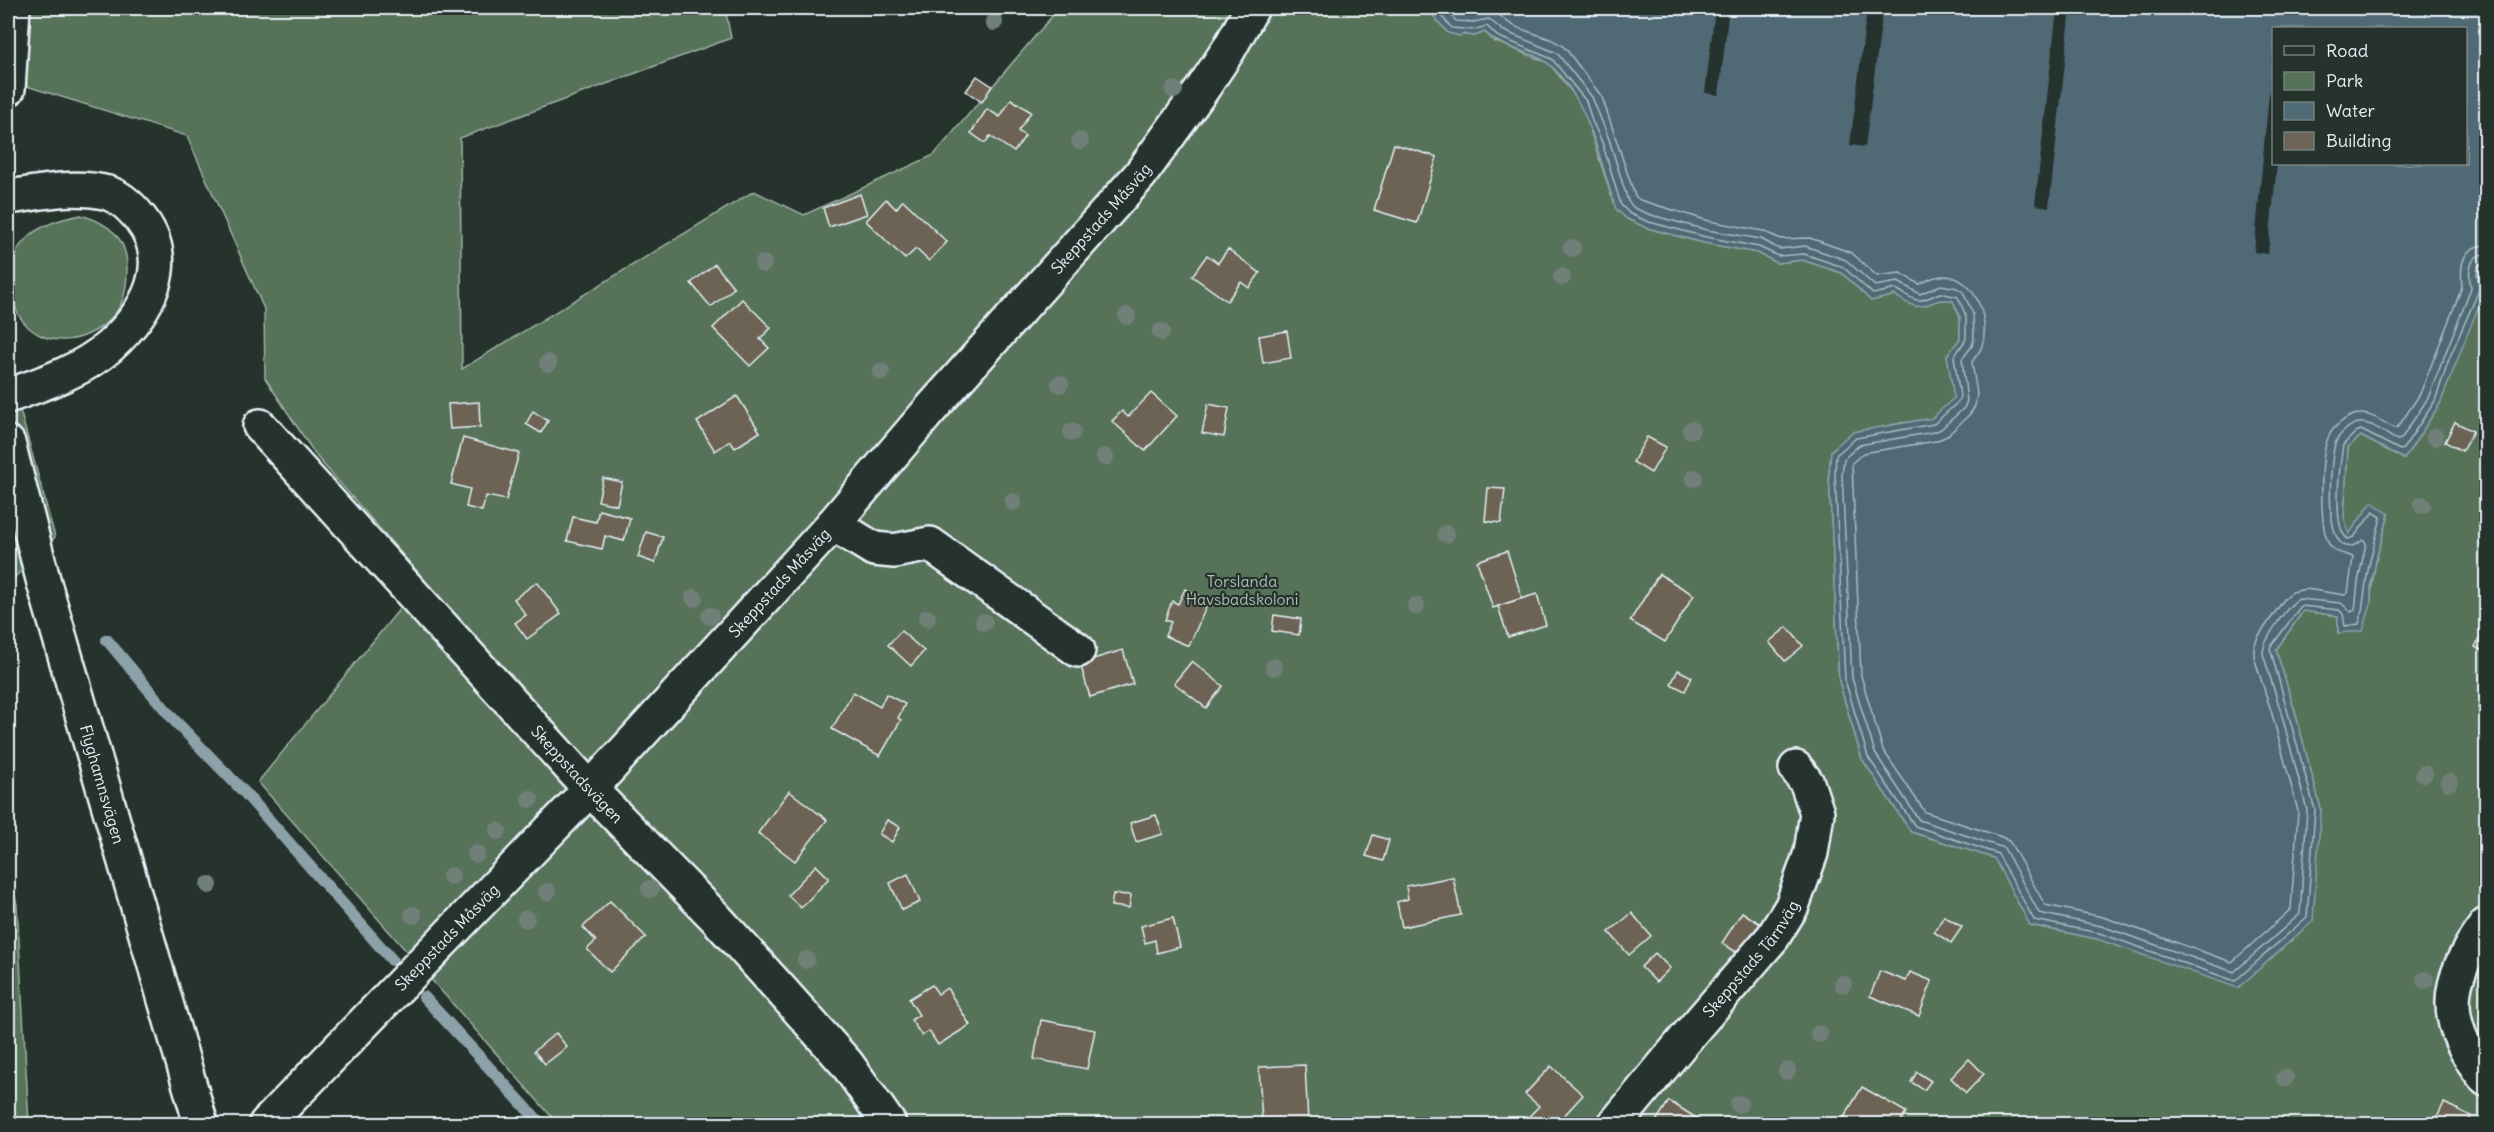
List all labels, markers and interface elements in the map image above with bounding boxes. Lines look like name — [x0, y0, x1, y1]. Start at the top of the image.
legend — [2272, 27, 2467, 165]
text: Road — [2326, 39, 2369, 62]
text: Park — [2326, 69, 2363, 92]
text: Water — [2326, 99, 2376, 122]
text: Building — [2326, 129, 2391, 152]
street label: Skeppstads Måsväg — [1047, 159, 1155, 278]
street label: Skeppstads Måsväg — [724, 524, 834, 641]
park label: Torslanda Havsbadskoloni — [1186, 571, 1298, 609]
street label: Skeppstadsvägen — [527, 721, 627, 827]
street label: Flyghamnsvägen — [76, 722, 129, 846]
street label: Skeppstads Måsväg — [391, 879, 503, 995]
street label: Skeppstads Tärnväg — [1698, 898, 1803, 1021]

